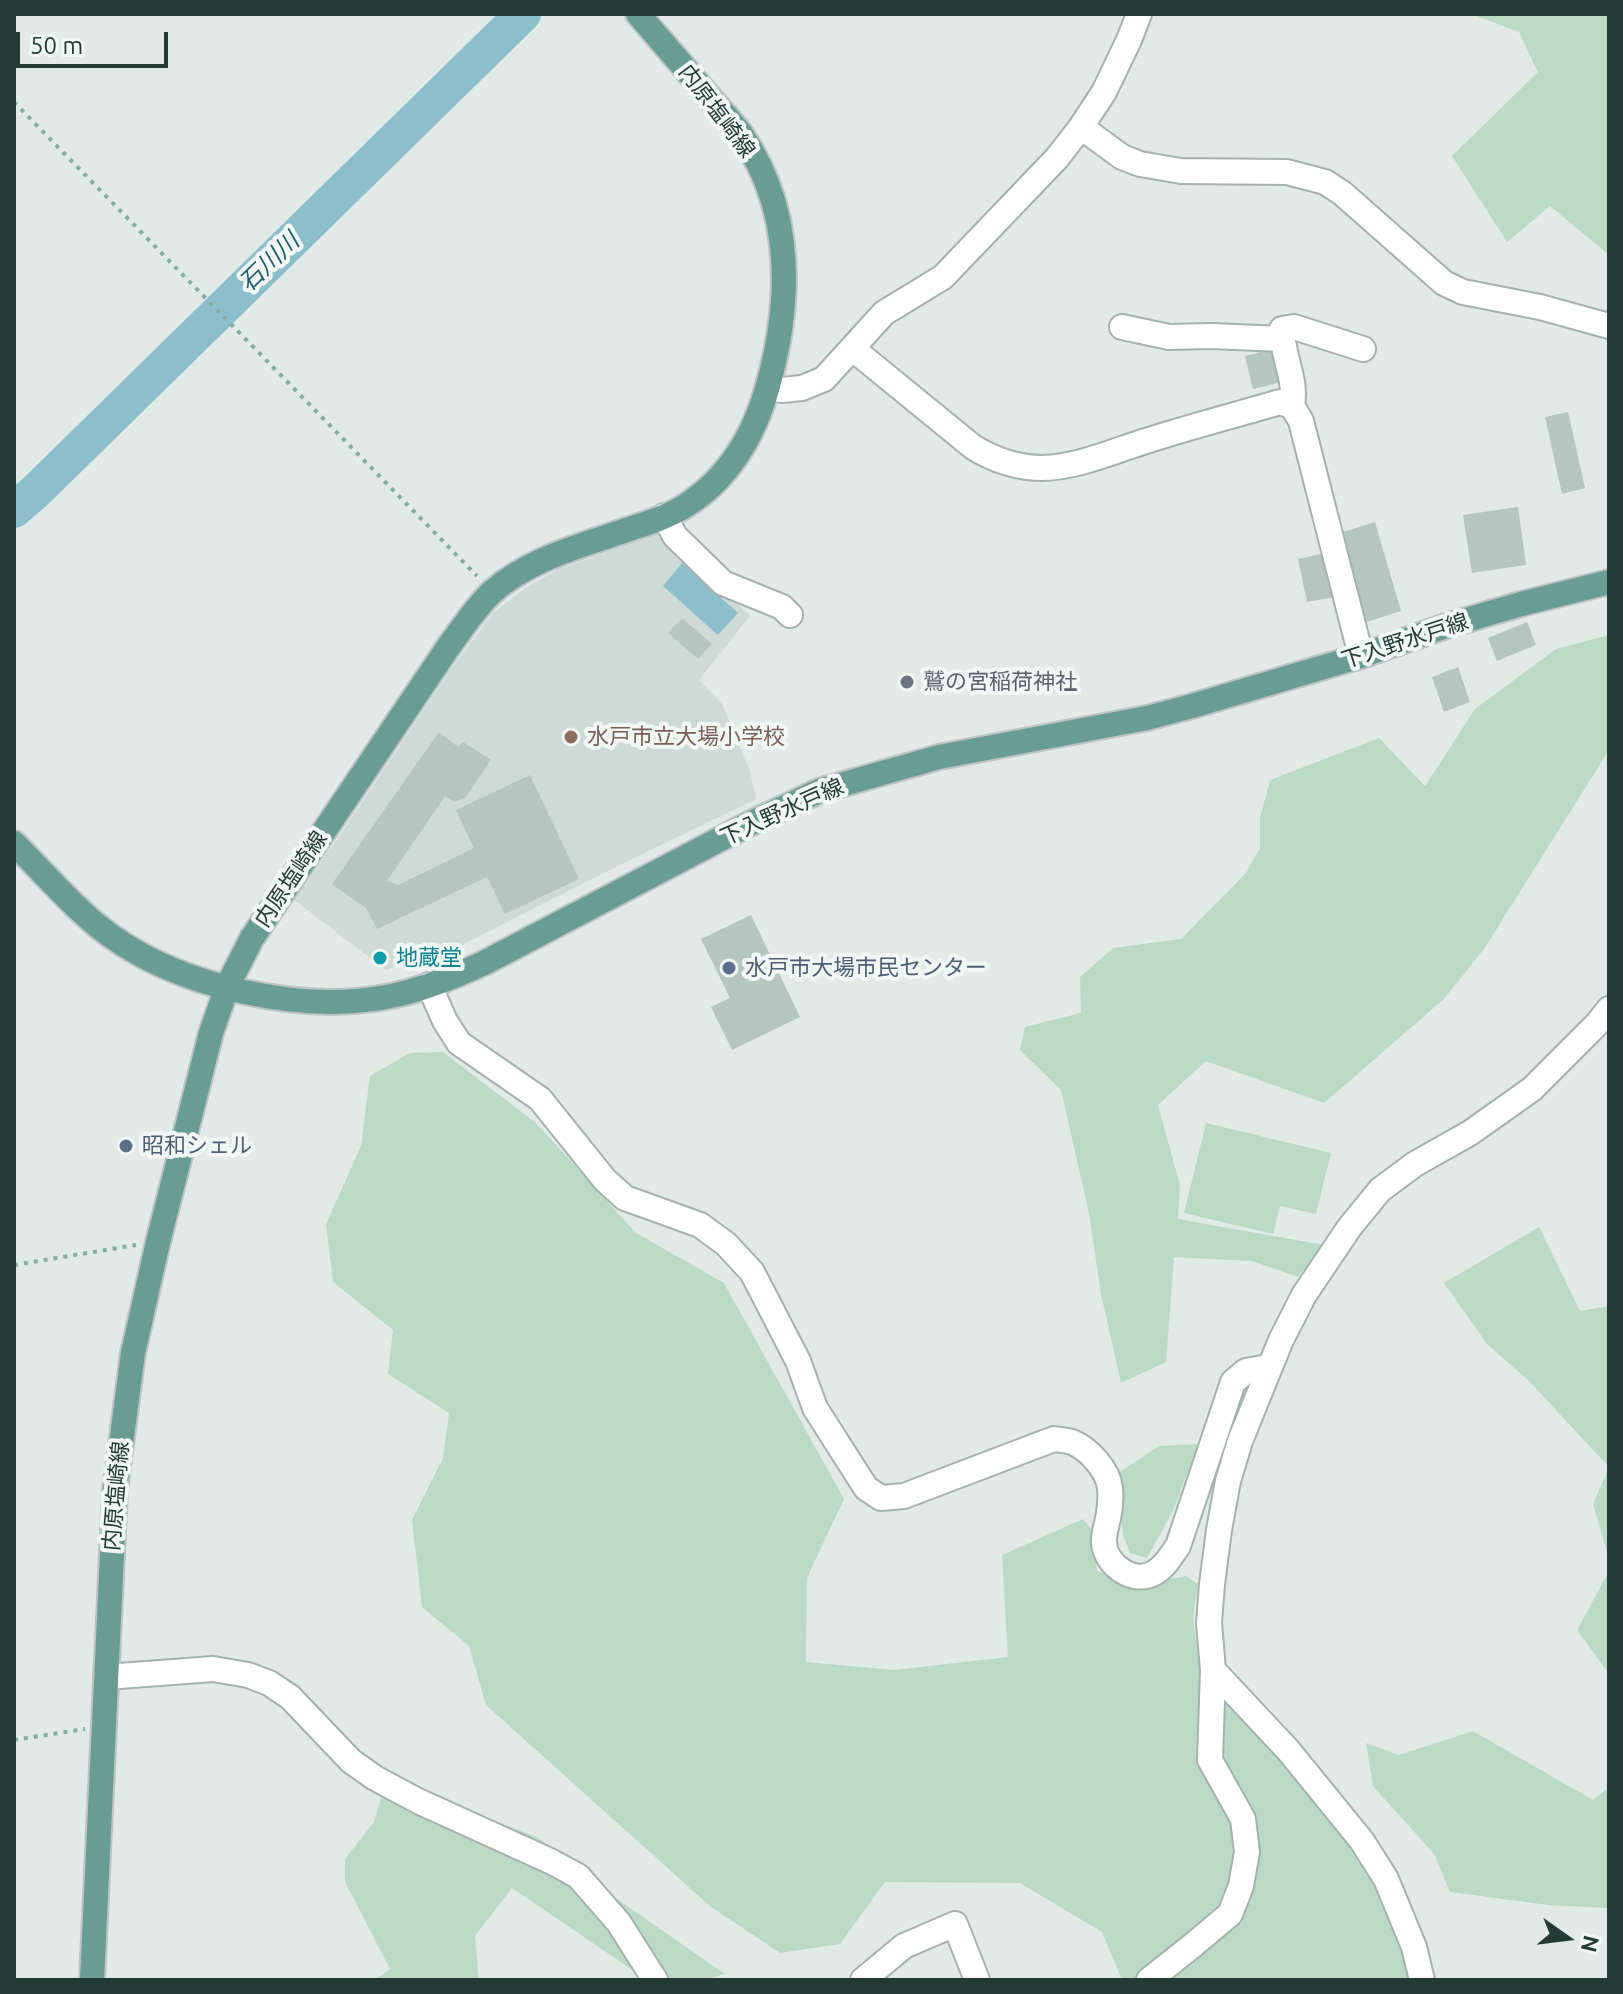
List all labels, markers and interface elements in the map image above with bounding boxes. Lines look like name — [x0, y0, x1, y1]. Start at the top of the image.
scale bar — [20, 16, 172, 66]
text: 50 m — [30, 32, 83, 59]
street label: 内原塩崎線 — [673, 59, 761, 163]
water label: 石川川 — [233, 227, 305, 297]
street label: 下入野水戸線 — [1338, 608, 1472, 674]
place label: 鷲の宮稲荷神社 — [923, 669, 1077, 695]
marker: 鷲の宮稲荷神社 — [898, 673, 916, 691]
place label: 水戸市立大場小学校 — [587, 724, 785, 750]
marker: 水戸市立大場小学校 — [562, 728, 580, 746]
street label: 下入野水戸線 — [716, 773, 848, 851]
street label: 内原塩崎線 — [249, 826, 333, 932]
place label: 地蔵堂 — [396, 945, 462, 971]
marker: 地蔵堂 — [371, 949, 389, 967]
place label: 水戸市大場市民センター — [745, 955, 987, 981]
marker: 水戸市大場市民センター — [720, 959, 738, 977]
place label: 昭和シェル — [142, 1133, 252, 1159]
marker: 昭和シェル — [117, 1137, 135, 1155]
street label: 内原塩崎線 — [98, 1440, 134, 1552]
north arrow — [1527, 1898, 1607, 1978]
text: N — [1577, 1933, 1605, 1955]

